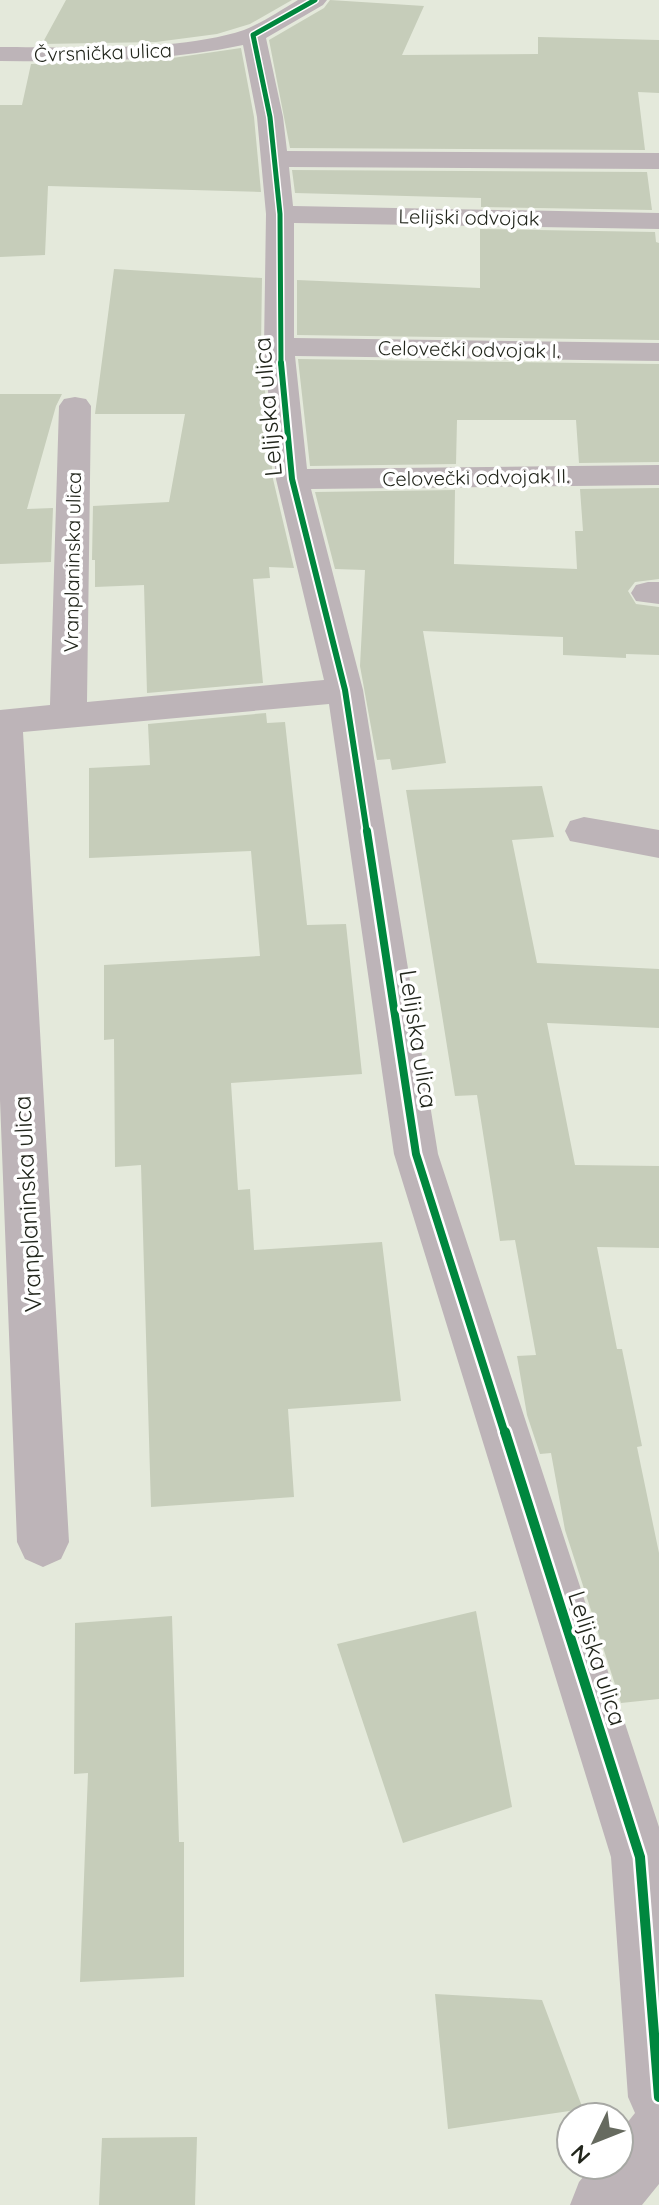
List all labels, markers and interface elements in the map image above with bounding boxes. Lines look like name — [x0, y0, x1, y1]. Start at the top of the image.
street label: Čvrsnička ulica — [34, 37, 172, 67]
street label: Lelijski odvojak — [398, 203, 540, 231]
street label: Celovečki odvojak I. — [378, 335, 560, 363]
street label: Lelijska ulica — [246, 336, 288, 478]
street label: Celovečki odvojak II. — [382, 463, 570, 491]
street label: Vranplaninska ulica — [58, 471, 86, 653]
street label: Lelijska ulica — [393, 968, 445, 1110]
street label: Vranplaninska ulica — [6, 1095, 48, 1313]
street label: Lelijska ulica — [562, 1587, 634, 1729]
north arrow — [555, 2101, 635, 2181]
text: N — [565, 2139, 596, 2170]

